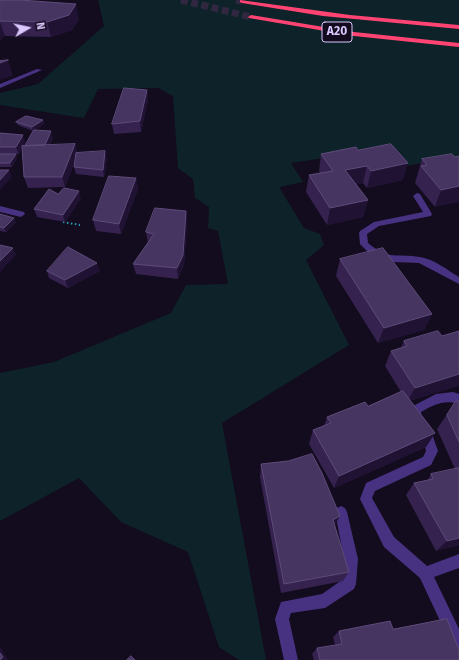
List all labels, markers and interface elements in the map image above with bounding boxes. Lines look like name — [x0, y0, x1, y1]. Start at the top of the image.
north arrow — [8, 8, 48, 48]
text: N — [33, 21, 47, 31]
road number: A20 — [322, 22, 352, 42]

